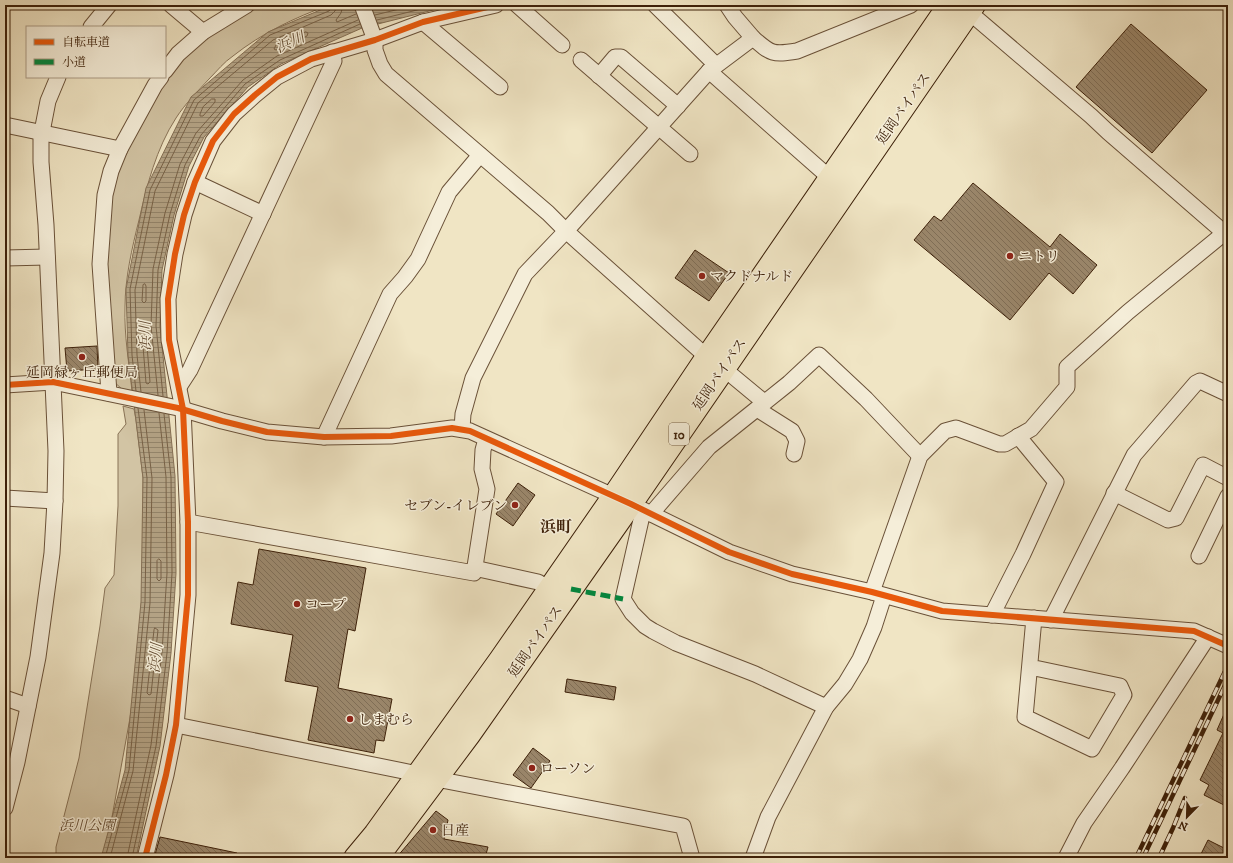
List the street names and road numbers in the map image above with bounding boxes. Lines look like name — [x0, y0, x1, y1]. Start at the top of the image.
street label: 延岡バイパス — [872, 69, 935, 148]
street label: 延岡バイパス — [689, 335, 751, 414]
road number: 10 — [669, 423, 689, 445]
street label: 延岡バイパス — [504, 602, 567, 681]

